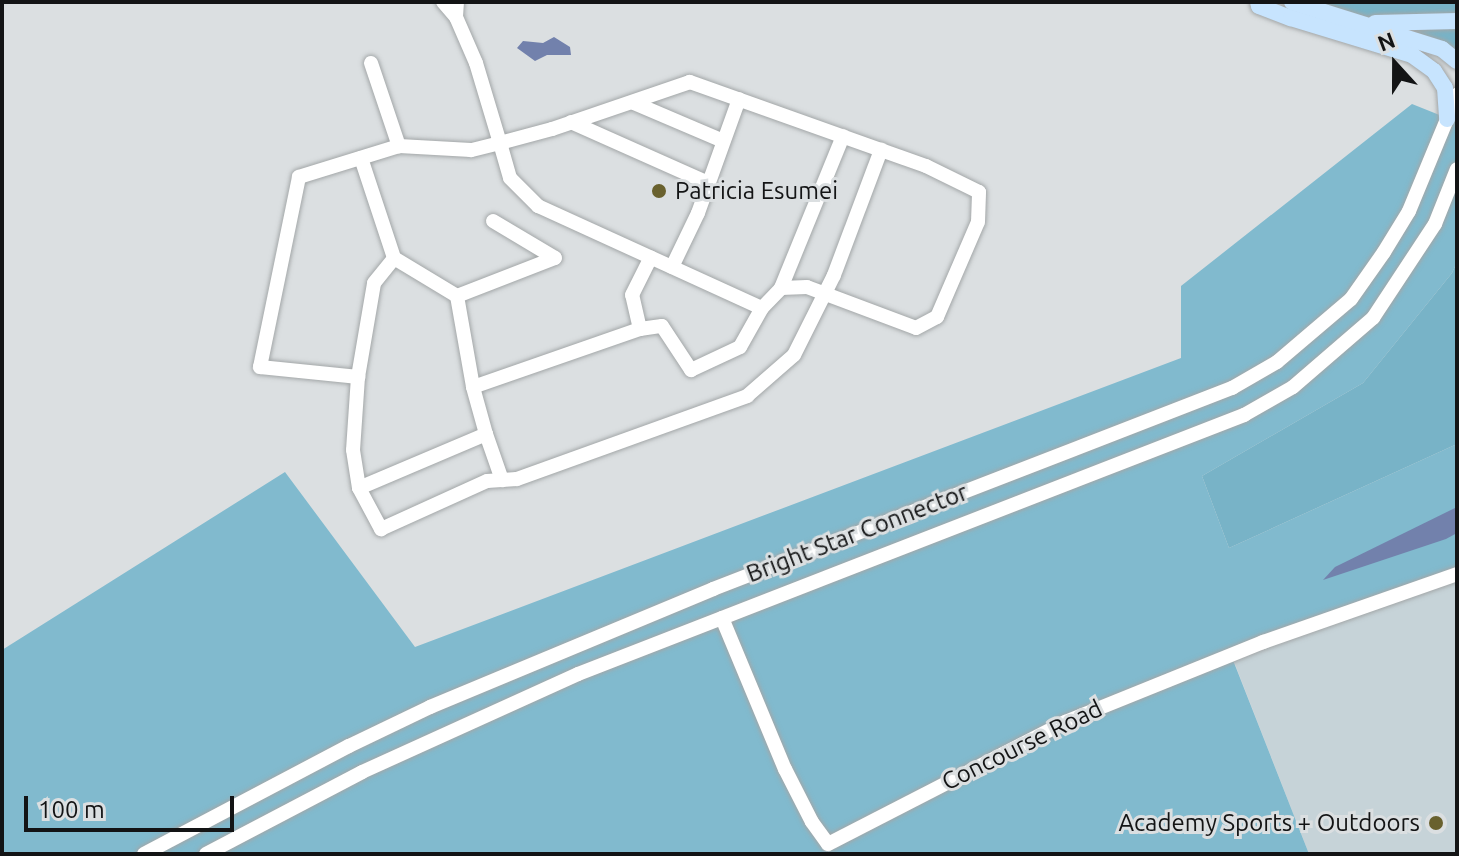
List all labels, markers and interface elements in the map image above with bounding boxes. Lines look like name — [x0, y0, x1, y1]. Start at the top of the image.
north arrow — [1355, 24, 1435, 104]
text: N — [1374, 27, 1398, 56]
place label: Patricia Esumei — [675, 177, 838, 205]
marker: Patricia Esumei — [650, 182, 668, 200]
street label: Bright Star Connector — [742, 478, 972, 588]
street label: Concourse Road — [937, 694, 1107, 796]
scale bar — [28, 780, 238, 830]
text: 100 m — [38, 796, 105, 823]
place label: Academy Sports + Outdoors — [1118, 809, 1420, 837]
marker: Academy Sports + Outdoors — [1427, 814, 1445, 832]

